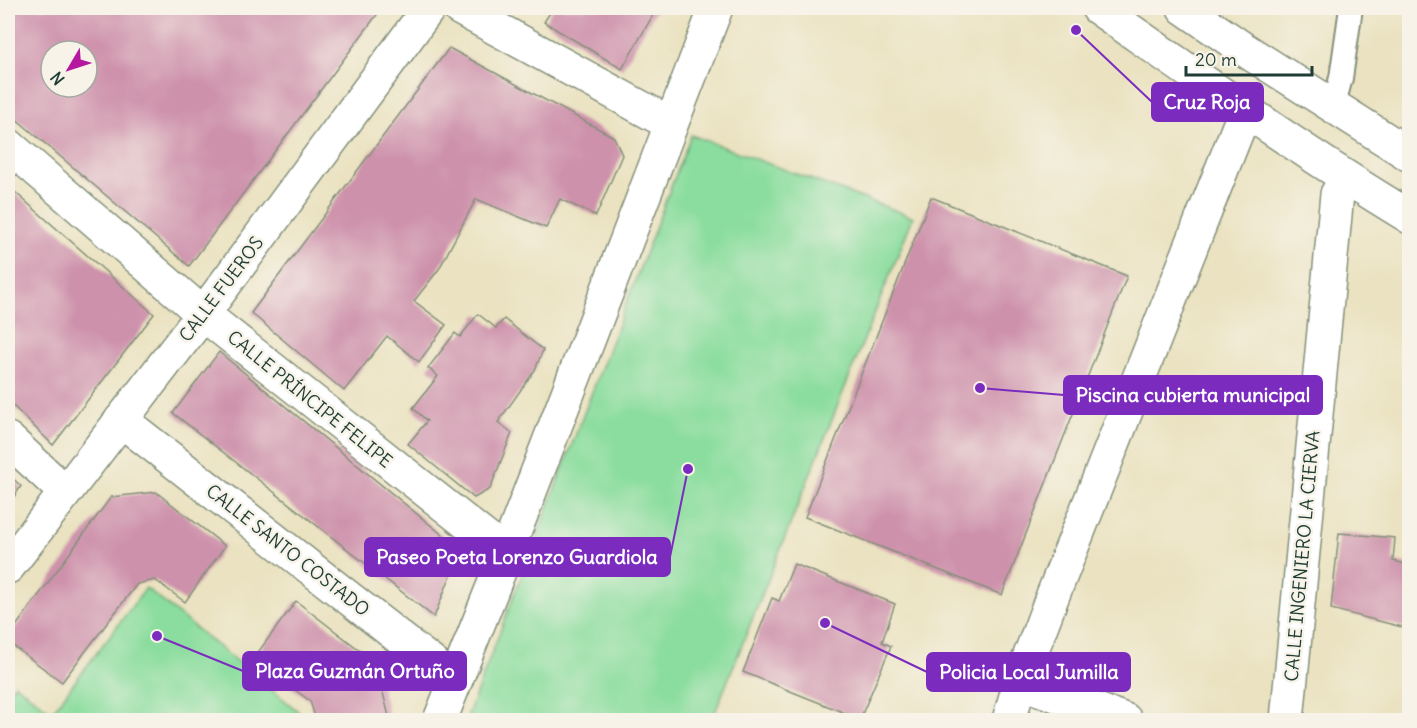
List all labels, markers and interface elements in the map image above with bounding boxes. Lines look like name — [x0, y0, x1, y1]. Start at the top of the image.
north arrow — [39, 39, 99, 99]
scale bar — [1186, 39, 1312, 77]
text: 20 m — [1195, 48, 1237, 71]
text: N — [46, 68, 69, 89]
callout: Cruz Roja — [1152, 83, 1263, 121]
text: Cruz Roja — [1164, 89, 1251, 114]
street label: CALLE FUEROS — [174, 232, 268, 346]
street label: CALLE PRÍNCIPE FELIPE — [223, 325, 397, 473]
callout: Piscina cubierta municipal — [1064, 376, 1322, 414]
text: Piscina cubierta municipal — [1076, 382, 1310, 407]
street label: CALLE INGENIERO LA CIERVA — [1280, 430, 1324, 682]
street label: CALLE SANTO COSTADO — [202, 479, 374, 621]
callout: Paseo Poeta Lorenzo Guardiola — [365, 538, 670, 576]
text: Paseo Poeta Lorenzo Guardiola — [376, 544, 658, 569]
callout: Plaza Guzmán Ortuño — [243, 652, 466, 690]
callout: Policia Local Jumilla — [927, 653, 1130, 691]
text: Plaza Guzmán Ortuño — [255, 658, 455, 683]
text: Policia Local Jumilla — [939, 659, 1119, 684]

